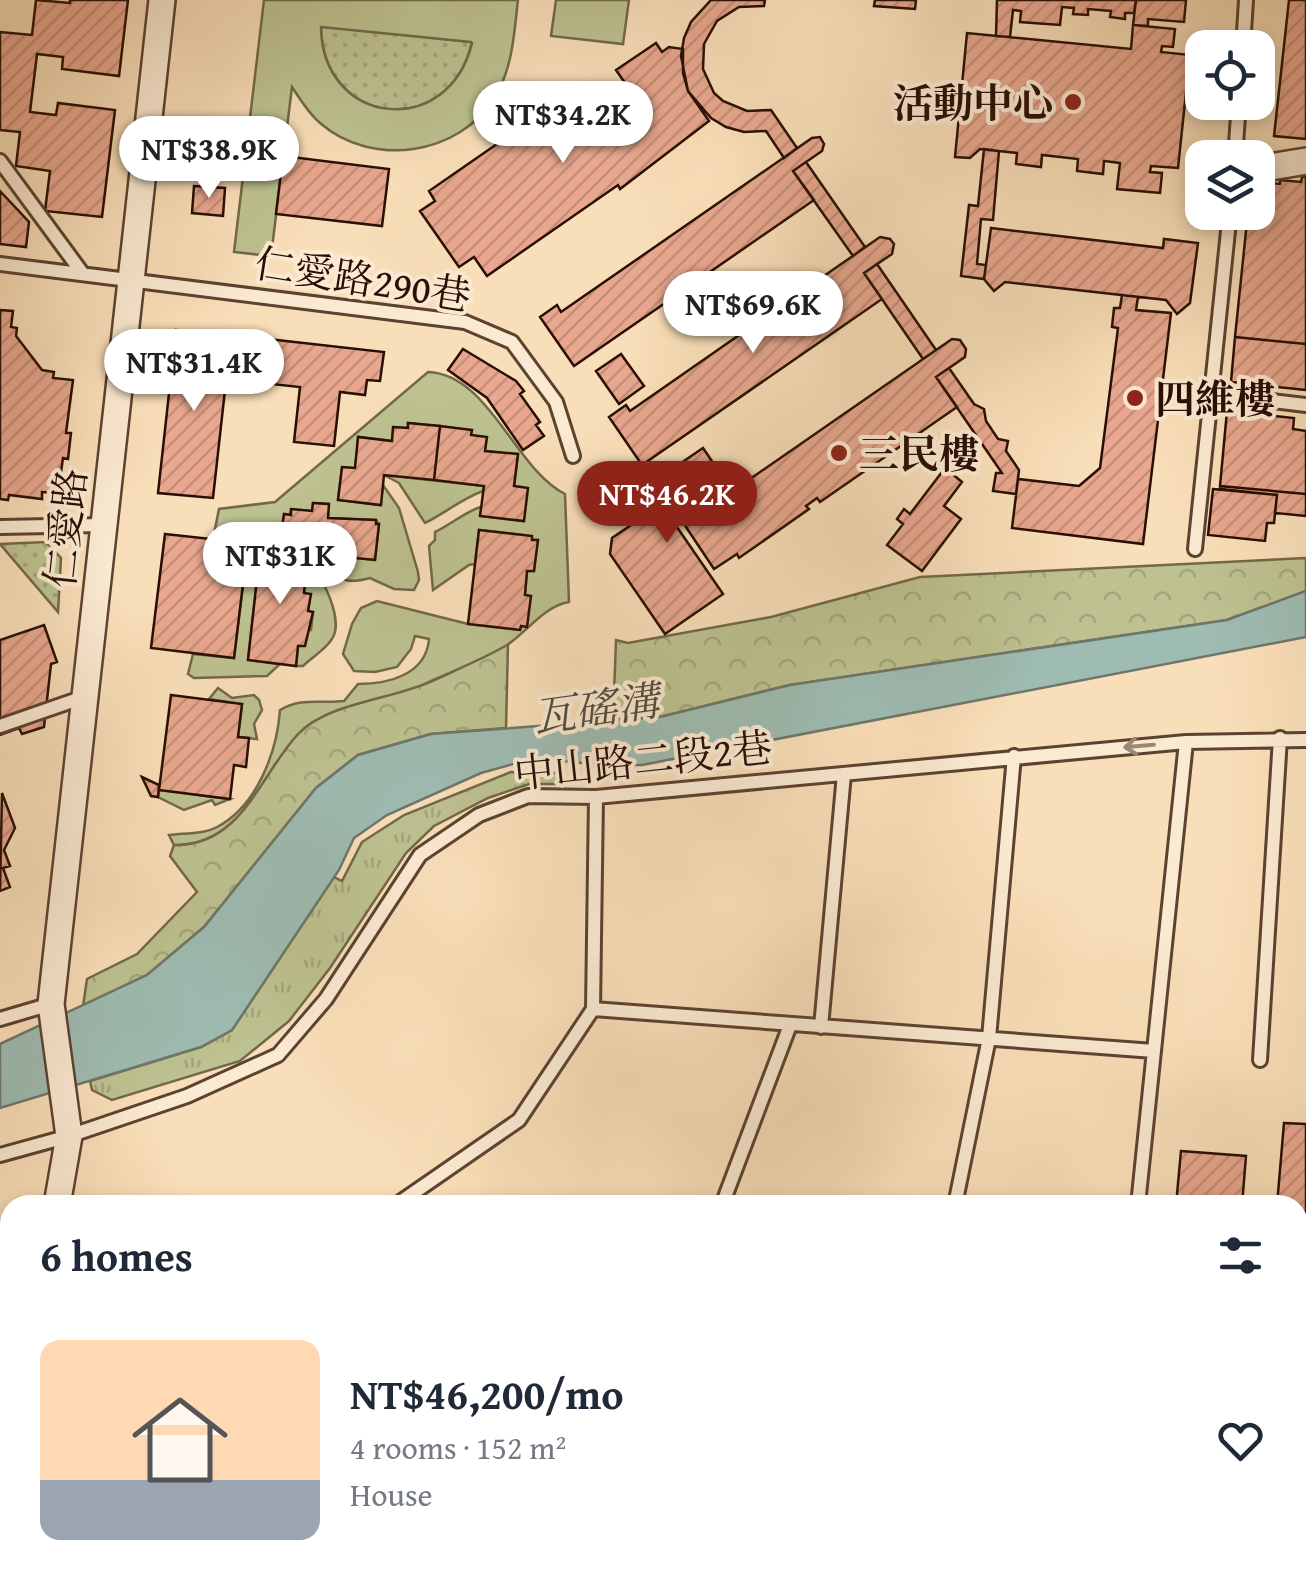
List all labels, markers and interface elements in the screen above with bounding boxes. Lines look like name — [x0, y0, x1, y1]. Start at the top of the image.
map controls — [1185, 30, 1275, 230]
button: locate — [1185, 30, 1275, 120]
place label: 活動中心 — [893, 73, 1053, 132]
pin: NT$34.2K — [460, 81, 666, 166]
text: NT$34.2K — [495, 90, 631, 137]
marker: 活動中心 — [1062, 91, 1084, 113]
pin: NT$38.9K — [106, 116, 312, 201]
text: NT$38.9K — [141, 125, 277, 172]
button: layers — [1185, 140, 1275, 230]
street label: 仁愛路290巷 — [251, 233, 475, 325]
pin: NT$69.6K — [650, 271, 856, 356]
text: NT$69.6K — [685, 280, 821, 327]
pin: NT$31.4K — [91, 329, 297, 414]
text: NT$31.4K — [126, 338, 262, 385]
place label: 四維樓 — [1155, 369, 1275, 428]
marker: 四維樓 — [1124, 387, 1146, 409]
place label: 三民樓 — [859, 424, 979, 483]
marker: 三民樓 — [828, 442, 850, 464]
pin: NT$46.2K — [564, 461, 770, 546]
street label: 仁愛路 — [29, 465, 101, 591]
text: NT$46.2K — [599, 470, 735, 517]
pin: NT$31K — [199, 522, 361, 607]
text: NT$31K — [225, 531, 335, 578]
water label: 瓦磘溝 — [529, 668, 669, 747]
street label: 中山路二段2巷 — [511, 717, 775, 803]
one-way arrow — [1123, 736, 1155, 755]
text: 6 homes — [40, 1225, 193, 1286]
icon: filters — [1213, 1228, 1268, 1283]
text: NT$46,200/mo — [350, 1363, 624, 1424]
icon: home — [120, 1380, 240, 1500]
icon: heart — [1213, 1413, 1268, 1468]
text: 4 rooms · 152 m² — [350, 1424, 566, 1471]
text: House — [350, 1471, 433, 1518]

